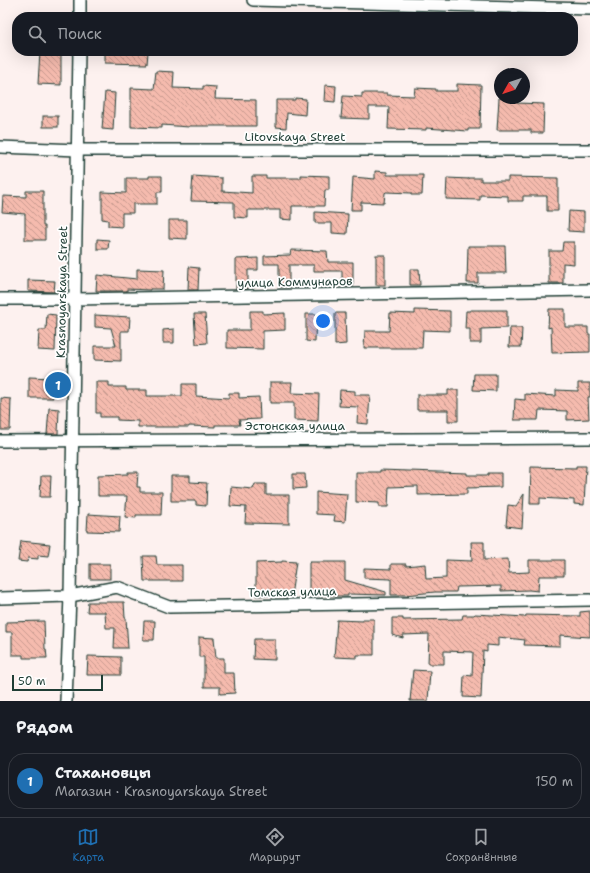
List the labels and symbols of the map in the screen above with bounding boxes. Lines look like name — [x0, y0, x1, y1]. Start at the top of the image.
north arrow — [494, 68, 530, 104]
street label: Litovskaya Street — [244, 129, 346, 145]
street label: Krasnoyarskaya Street — [53, 226, 71, 358]
street label: улица Коммунаров — [237, 273, 353, 291]
your location — [313, 311, 333, 331]
pin: 1 — [45, 370, 71, 400]
street label: Эстонская улица — [245, 418, 345, 434]
street label: Томская улица — [247, 583, 337, 601]
scale bar — [12, 673, 103, 692]

